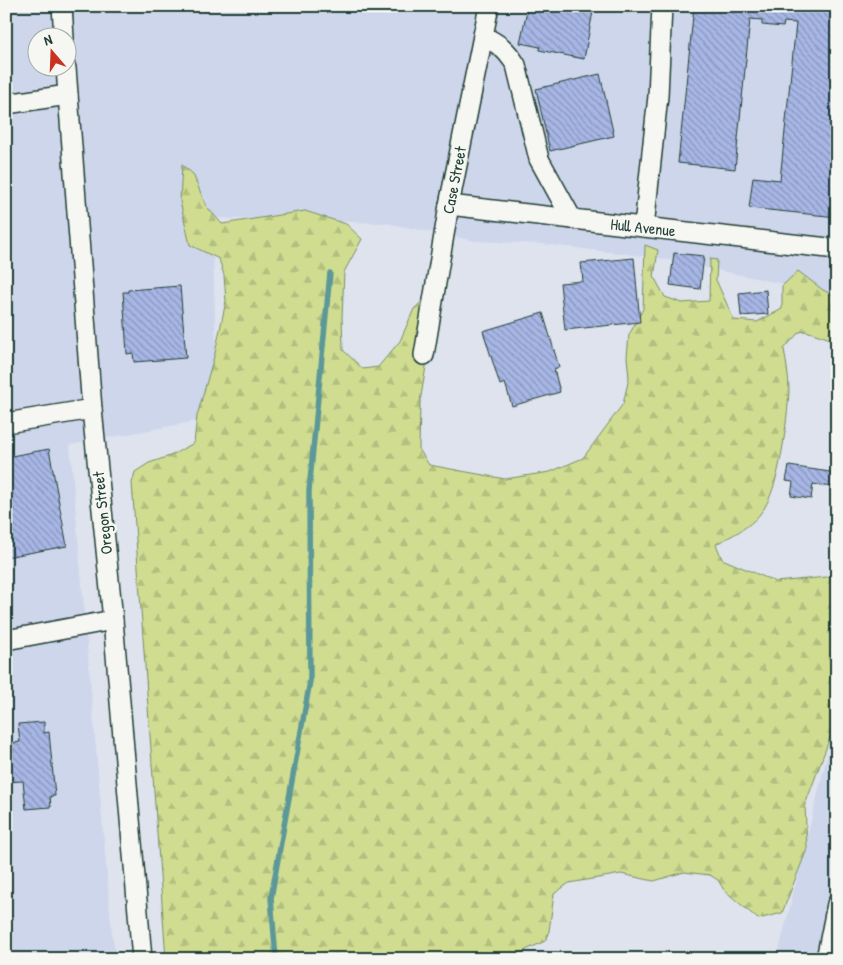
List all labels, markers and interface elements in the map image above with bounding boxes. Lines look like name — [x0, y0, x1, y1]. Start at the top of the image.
north arrow — [28, 28, 78, 78]
text: N — [41, 29, 55, 49]
street label: Case Street — [437, 144, 471, 216]
street label: Hull Avenue — [610, 213, 677, 241]
street label: Oregon Street — [87, 470, 117, 556]

